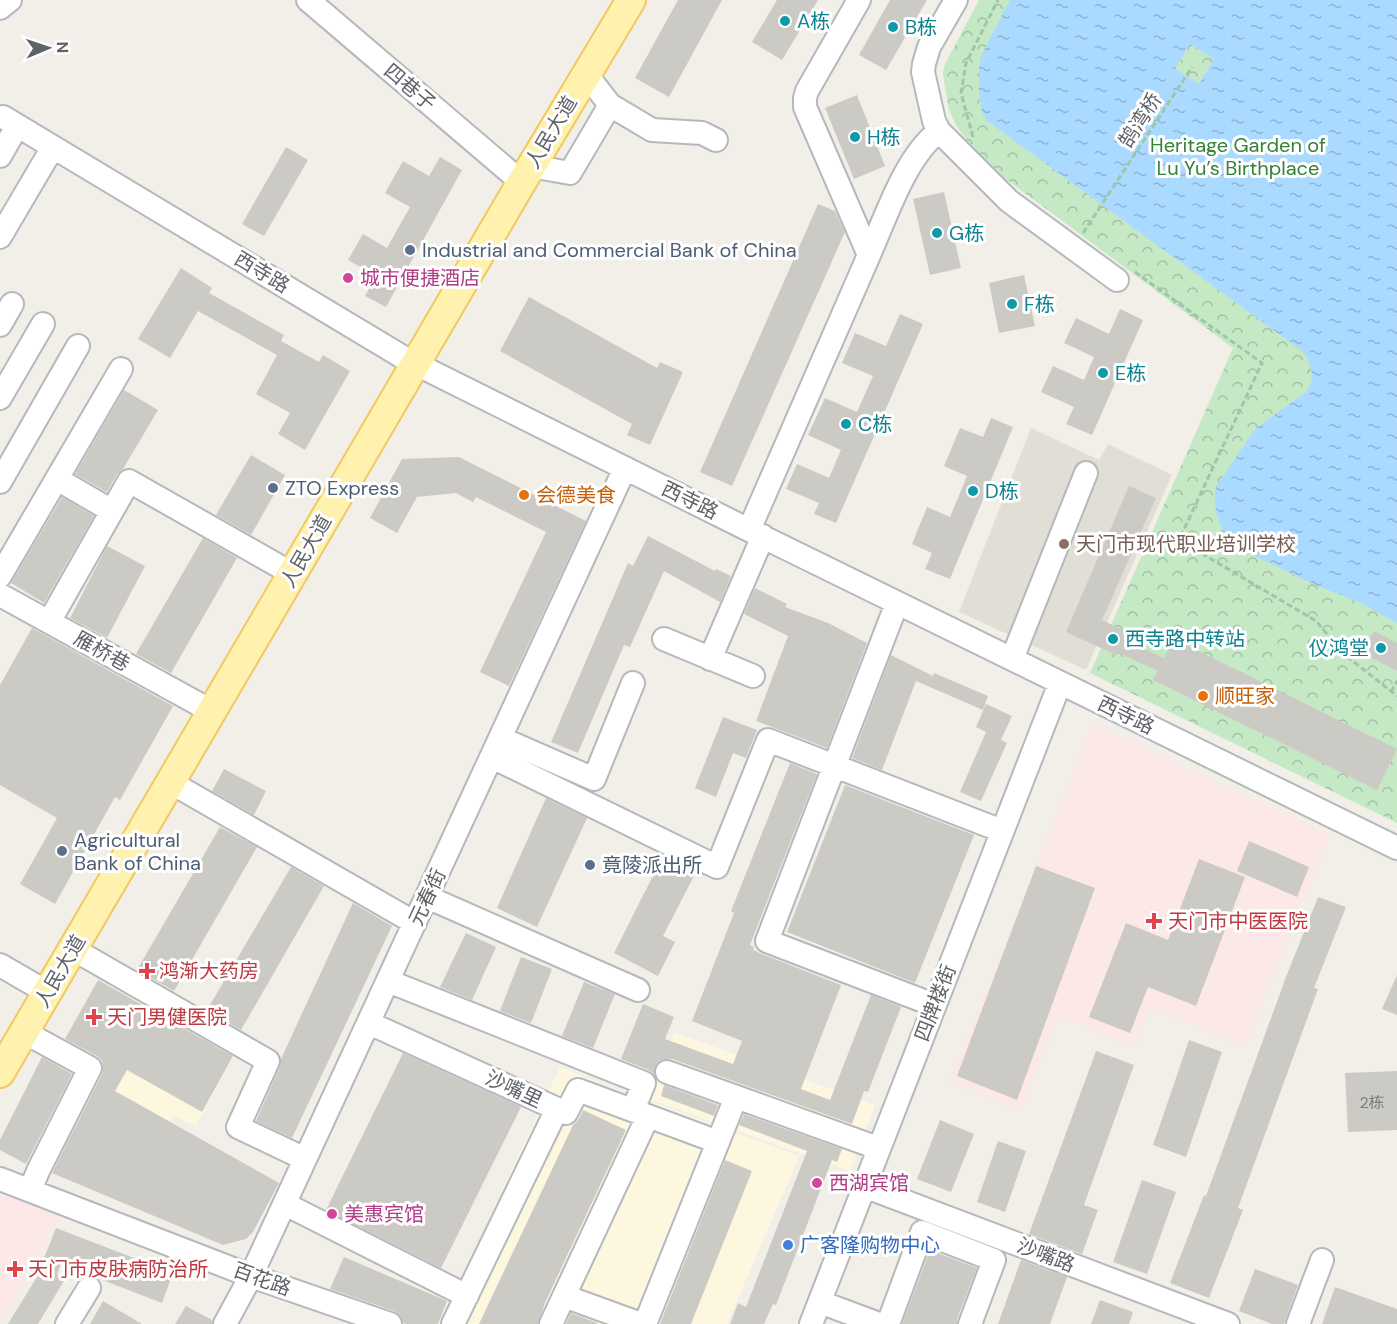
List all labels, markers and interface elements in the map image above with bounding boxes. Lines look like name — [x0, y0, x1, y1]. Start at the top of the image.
place label: A栋 — [797, 8, 830, 34]
marker: A栋 — [778, 14, 792, 28]
place label: B栋 — [905, 14, 937, 40]
north arrow — [18, 18, 78, 78]
marker: B栋 — [886, 20, 900, 34]
text: N — [52, 41, 73, 54]
street label: 四巷子 — [379, 58, 441, 116]
street label: 鹄湾桥 — [1113, 88, 1167, 152]
street label: 人民大道 — [519, 91, 583, 173]
place label: H栋 — [867, 124, 901, 150]
marker: H栋 — [848, 130, 862, 144]
park label: Heritage Garden of Lu Yu’s Birthplace — [1150, 132, 1326, 181]
place label: G栋 — [949, 220, 984, 246]
marker: G栋 — [930, 226, 944, 240]
place label: Industrial and Commercial Bank of China — [422, 237, 797, 263]
marker: Industrial and Commercial Bank of China — [403, 243, 417, 257]
street label: 西寺路 — [230, 245, 294, 299]
place label: 城市便捷酒店 — [360, 265, 480, 291]
marker: 城市便捷酒店 — [341, 271, 355, 285]
place label: F栋 — [1024, 291, 1055, 317]
marker: F栋 — [1005, 297, 1019, 311]
place label: E栋 — [1115, 360, 1146, 386]
marker: E栋 — [1096, 366, 1110, 380]
place label: C栋 — [858, 411, 892, 437]
marker: C栋 — [839, 417, 853, 431]
place label: ZTO Express — [285, 475, 399, 501]
street label: 西寺路 — [657, 475, 723, 525]
place label: D栋 — [985, 478, 1019, 504]
marker: ZTO Express — [266, 481, 280, 495]
place label: 会德美食 — [536, 482, 616, 508]
marker: D栋 — [966, 484, 980, 498]
marker: 会德美食 — [517, 488, 531, 502]
street label: 人民大道 — [275, 510, 337, 592]
place label: 天门市现代职业培训学校 — [1076, 531, 1296, 557]
marker: 天门市现代职业培训学校 — [1057, 537, 1071, 551]
street label: 雁桥巷 — [69, 625, 135, 677]
place label: 西寺路中转站 — [1125, 626, 1245, 652]
marker: 西寺路中转站 — [1106, 632, 1120, 646]
place label: 仪鸿堂 — [1309, 635, 1369, 661]
marker: 仪鸿堂 — [1374, 641, 1388, 655]
place label: 顺旺家 — [1215, 683, 1275, 709]
marker: 顺旺家 — [1196, 689, 1210, 703]
street label: 西寺路 — [1093, 690, 1159, 740]
place label: Agricultural Bank of China — [74, 827, 201, 876]
marker: Agricultural Bank of China — [55, 844, 69, 858]
place label: 竟陵派出所 — [602, 852, 702, 878]
marker: 竟陵派出所 — [583, 858, 597, 872]
street label: 元春街 — [403, 864, 451, 930]
place label: 天门市中医医院 — [1168, 908, 1308, 934]
marker: 天门市中医医院 — [1145, 912, 1163, 930]
street label: 人民大道 — [29, 930, 91, 1012]
place label: 鸿渐大药房 — [159, 958, 259, 984]
street label: 四牌楼街 — [909, 961, 961, 1045]
marker: 鸿渐大药房 — [140, 964, 154, 978]
place label: 天门男健医院 — [107, 1004, 227, 1030]
marker: 天门男健医院 — [85, 1008, 103, 1026]
street label: 沙嘴里 — [481, 1065, 547, 1113]
house number: 2栋 — [1359, 1092, 1385, 1113]
place label: 西湖宾馆 — [829, 1170, 909, 1196]
marker: 西湖宾馆 — [810, 1176, 824, 1190]
place label: 美惠宾馆 — [344, 1201, 424, 1227]
marker: 美惠宾馆 — [325, 1207, 339, 1221]
place label: 广客隆购物中心 — [800, 1232, 940, 1258]
street label: 沙嘴路 — [1013, 1232, 1079, 1278]
marker: 广客隆购物中心 — [781, 1238, 795, 1252]
place label: 天门市皮肤病防治所 — [28, 1256, 208, 1282]
street label: 百花路 — [229, 1257, 295, 1301]
marker: 天门市皮肤病防治所 — [6, 1260, 24, 1278]

